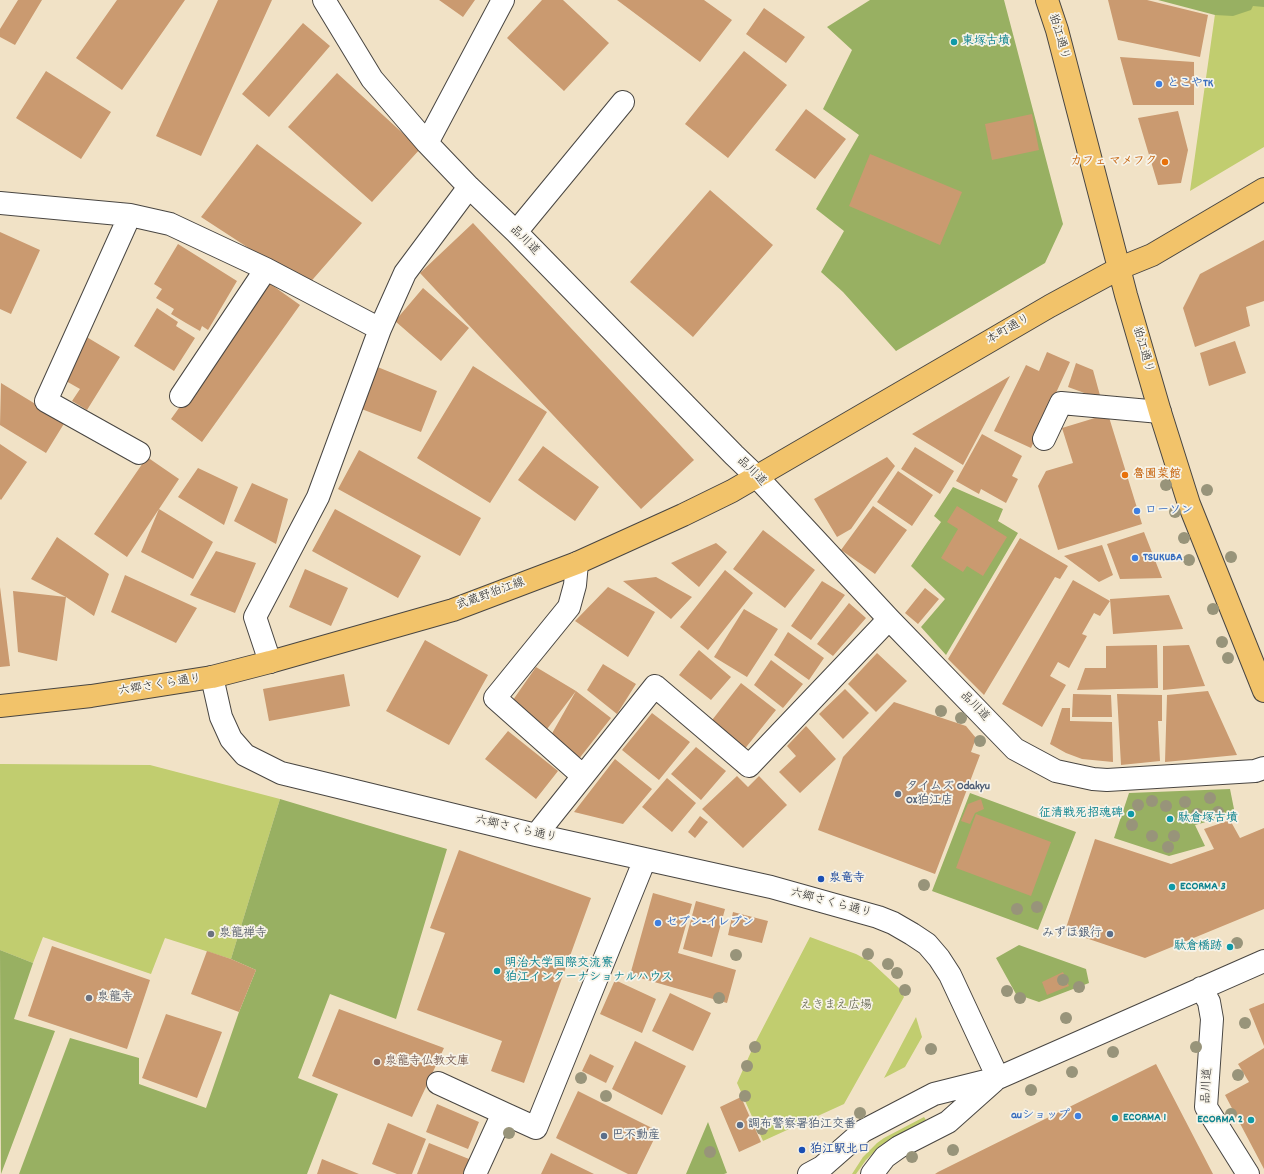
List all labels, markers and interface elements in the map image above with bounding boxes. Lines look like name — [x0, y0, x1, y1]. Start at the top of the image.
street label: 狛江通り — [1044, 12, 1072, 62]
place label: 東塚古墳 — [962, 35, 1010, 49]
marker: 東塚古墳 — [949, 37, 959, 47]
place label: とこやTK — [1167, 77, 1213, 91]
marker: とこやTK — [1154, 79, 1164, 89]
place label: カフェ マメフク — [1070, 155, 1157, 169]
marker: カフェ マメフク — [1160, 157, 1170, 167]
street label: 品川道 — [506, 223, 542, 259]
street label: 本町通り — [985, 312, 1033, 348]
street label: 狛江通り — [1128, 325, 1156, 375]
street label: 品川道 — [733, 454, 769, 490]
place label: 魯園菜館 — [1133, 468, 1181, 482]
marker: 魯園菜館 — [1120, 470, 1130, 480]
place label: ローソン — [1145, 504, 1193, 518]
marker: ローソン — [1132, 506, 1142, 516]
place label: TSUKUBA — [1143, 551, 1182, 565]
marker: TSUKUBA — [1130, 553, 1140, 563]
street label: 武蔵野狛江線 — [455, 576, 527, 614]
street label: 六郷さくら通り — [117, 672, 203, 700]
street label: 品川道 — [956, 689, 992, 725]
place label: タイムズ Odakyu OX狛江店 — [906, 780, 990, 808]
marker: タイムズ Odakyu OX狛江店 — [893, 789, 903, 799]
place label: 征清戦死招魂碑 — [1039, 807, 1123, 821]
marker: 征清戦死招魂碑 — [1126, 809, 1136, 819]
place label: 駄倉塚古墳 — [1178, 812, 1238, 826]
street label: 六郷さくら通り — [473, 814, 559, 846]
marker: 駄倉塚古墳 — [1165, 814, 1175, 824]
place label: 泉竜寺 — [829, 872, 865, 886]
marker: 泉竜寺 — [816, 874, 826, 884]
place label: ECORMA 3 — [1180, 880, 1226, 894]
marker: ECORMA 3 — [1167, 882, 1177, 892]
street label: 六郷さくら通り — [789, 886, 873, 922]
place label: セブン-イレブン — [666, 916, 754, 930]
marker: セブン-イレブン — [653, 918, 663, 928]
place label: 泉龍禅寺 — [219, 927, 267, 941]
place label: みずほ銀行 — [1042, 927, 1102, 941]
marker: 泉龍禅寺 — [206, 929, 216, 939]
marker: みずほ銀行 — [1105, 929, 1115, 939]
place label: 駄倉橋跡 — [1174, 940, 1222, 954]
marker: 駄倉橋跡 — [1225, 942, 1235, 952]
place label: 明治大学国際交流寮 狛江インターナショナルハウス — [505, 957, 673, 985]
marker: 明治大学国際交流寮 狛江インターナショナルハウス — [492, 966, 502, 976]
place label: 泉龍寺 — [97, 991, 133, 1005]
marker: 泉龍寺 — [84, 993, 94, 1003]
park label: えきまえ広場 — [800, 999, 872, 1013]
place label: 泉龍寺仏教文庫 — [385, 1055, 469, 1069]
marker: 泉龍寺仏教文庫 — [372, 1057, 382, 1067]
street label: 品川道 — [1200, 1068, 1216, 1104]
place label: auショップ — [1011, 1109, 1070, 1123]
marker: auショップ — [1073, 1111, 1083, 1121]
place label: ECORMA 1 — [1123, 1111, 1166, 1125]
marker: ECORMA 1 — [1110, 1113, 1120, 1123]
place label: ECORMA 2 — [1197, 1113, 1243, 1127]
marker: ECORMA 2 — [1246, 1115, 1256, 1125]
place label: 調布警察署狛江交番 — [748, 1118, 856, 1132]
marker: 調布警察署狛江交番 — [735, 1120, 745, 1130]
place label: 巴不動産 — [612, 1129, 660, 1143]
marker: 巴不動産 — [599, 1131, 609, 1141]
place label: 狛江駅北口 — [810, 1143, 870, 1157]
marker: 狛江駅北口 — [797, 1145, 807, 1155]

